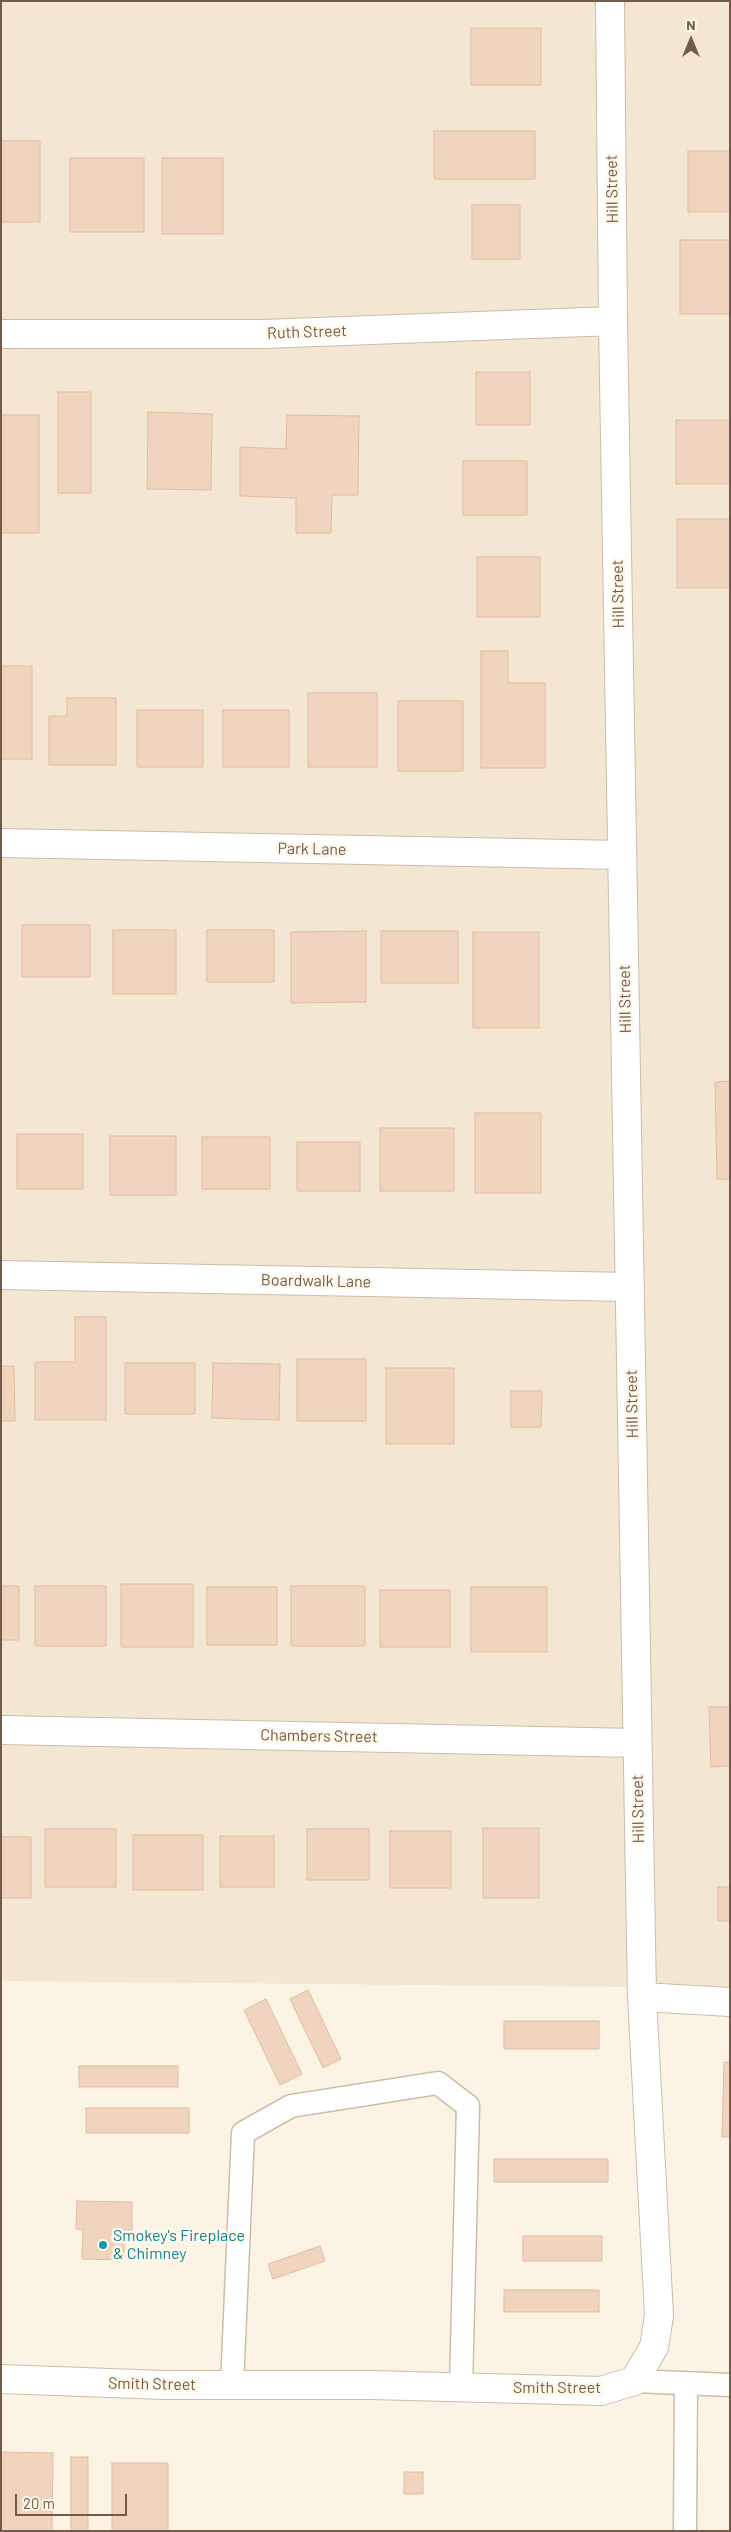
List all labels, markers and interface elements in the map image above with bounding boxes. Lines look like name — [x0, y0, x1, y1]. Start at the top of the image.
north arrow — [666, 15, 716, 65]
text: N — [686, 16, 696, 33]
street label: Hill Street — [602, 154, 622, 224]
street label: Ruth Street — [267, 321, 347, 343]
street label: Hill Street — [608, 559, 628, 629]
street label: Park Lane — [277, 839, 347, 859]
street label: Hill Street — [615, 964, 635, 1034]
street label: Boardwalk Lane — [261, 1270, 371, 1292]
street label: Hill Street — [622, 1369, 642, 1439]
street label: Chambers Street — [260, 1725, 378, 1747]
street label: Hill Street — [628, 1774, 648, 1844]
place label: Smokey's Fireplace & Chimney — [113, 2226, 245, 2264]
marker: Smokey's Fireplace & Chimney — [97, 2239, 109, 2251]
street label: Smith Street — [108, 2374, 196, 2394]
street label: Smith Street — [513, 2378, 601, 2398]
scale bar — [18, 2484, 130, 2516]
text: 20 m — [23, 2494, 55, 2512]

